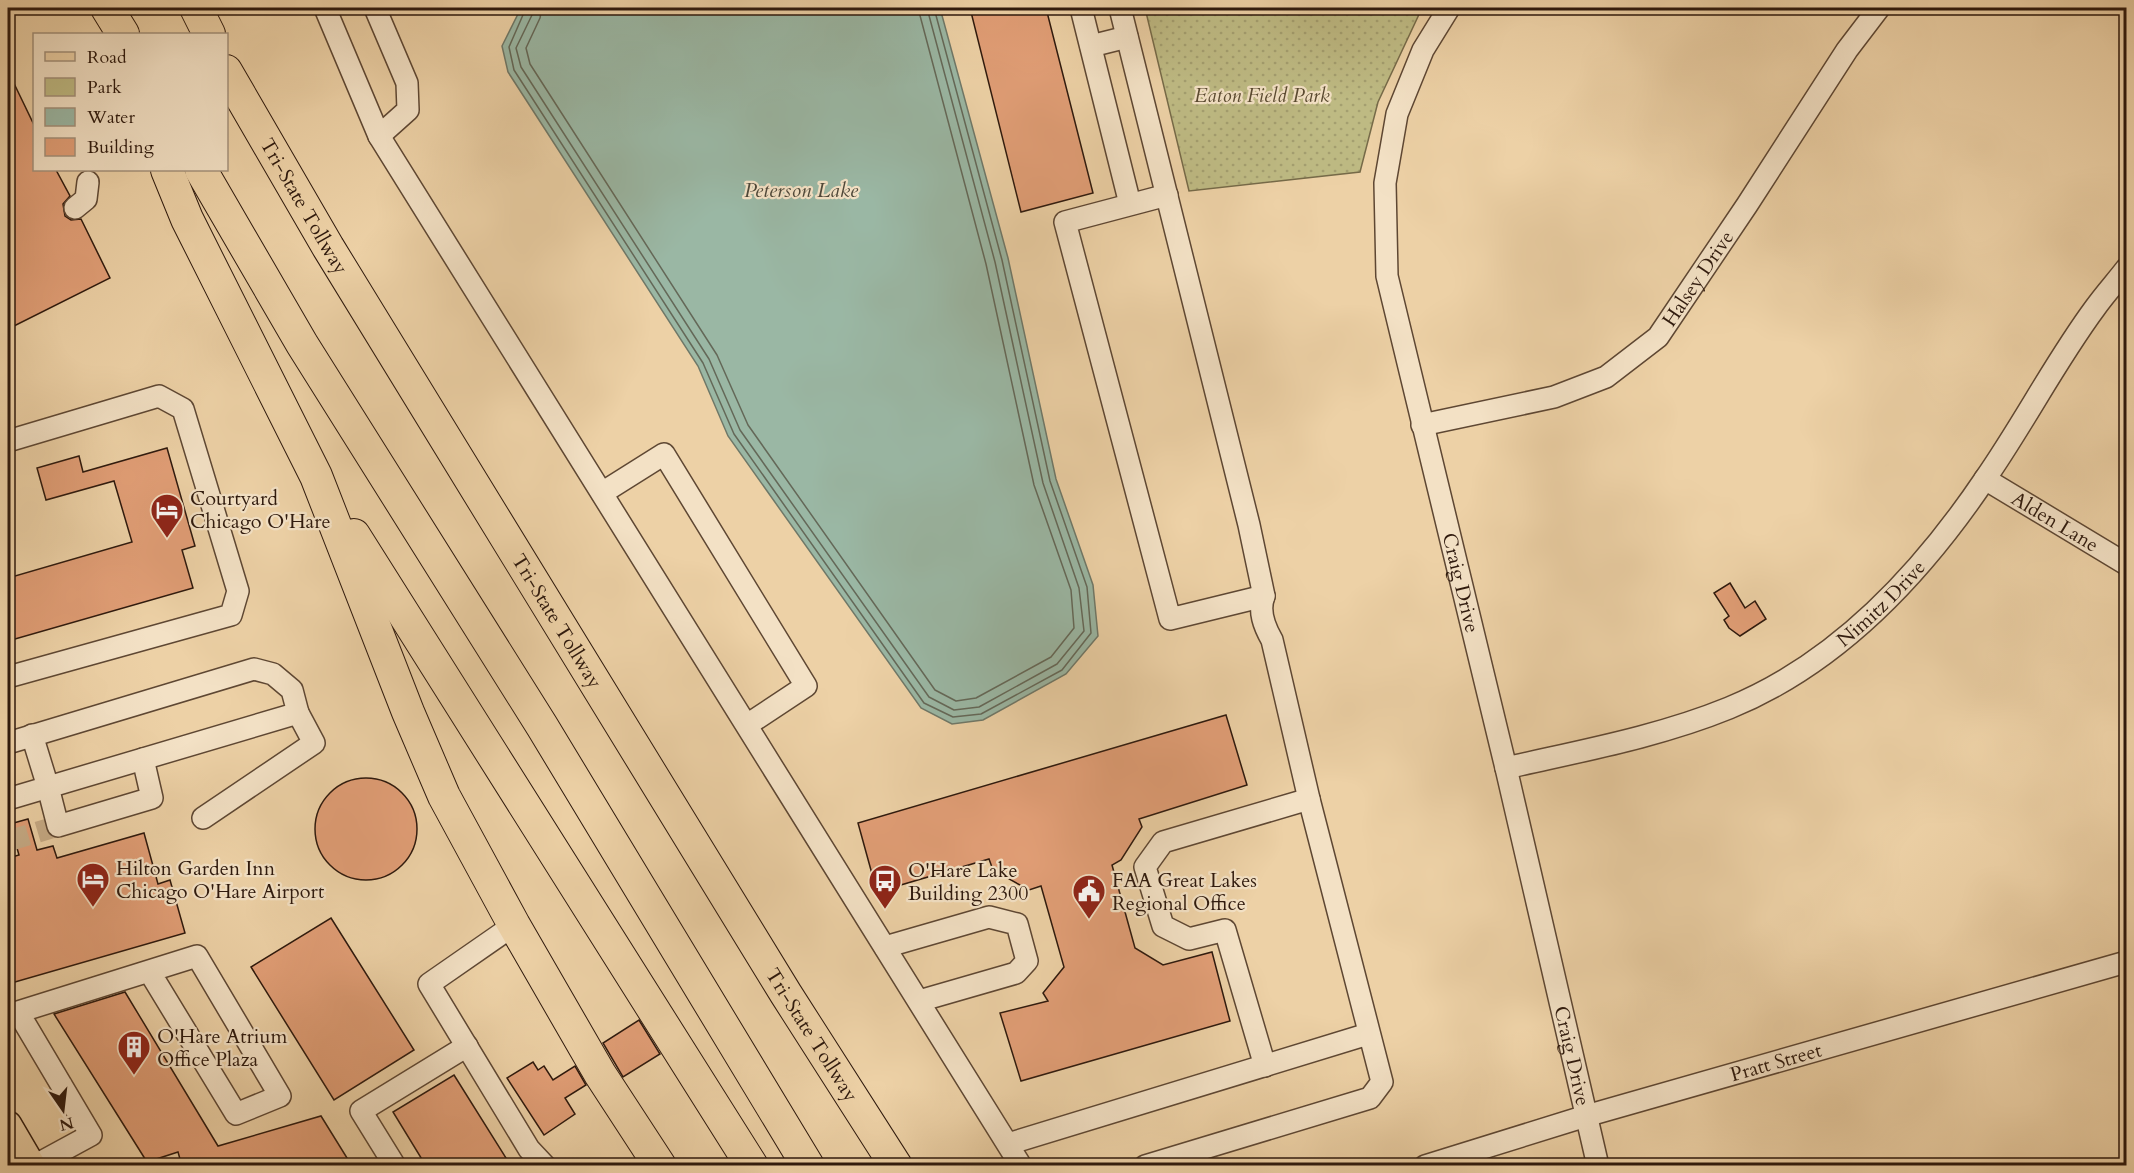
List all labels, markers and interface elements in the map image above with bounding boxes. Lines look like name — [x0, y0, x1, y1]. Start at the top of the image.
legend — [33, 33, 228, 171]
text: Road — [87, 45, 127, 70]
text: Park — [87, 75, 122, 100]
park label: Eaton Field Park — [1194, 82, 1330, 109]
text: Water — [86, 105, 136, 130]
street label: Tri-State Tollway — [254, 133, 355, 279]
text: Building — [87, 135, 155, 160]
water label: Peterson Lake — [744, 176, 859, 205]
street label: Halsey Drive — [1655, 225, 1740, 332]
place label: Courtyard Chicago O'Hare — [190, 485, 331, 535]
street label: Alden Lane — [2007, 485, 2104, 558]
hotel icon: Courtyard Chicago O'Hare — [149, 492, 185, 539]
street label: Craig Drive — [1436, 530, 1486, 635]
street label: Tri-State Tollway — [506, 549, 609, 694]
street label: Nimitz Drive — [1831, 554, 1931, 653]
place label: Hilton Garden Inn Chicago O'Hare Airport — [116, 855, 325, 905]
place label: O'Hare Lake Building 2300 — [908, 857, 1028, 907]
hotel icon: Hilton Garden Inn Chicago O'Hare Airport — [75, 861, 111, 908]
bus stop icon: O'Hare Lake Building 2300 — [867, 863, 903, 910]
place label: FAA Great Lakes Regional Office — [1112, 867, 1257, 917]
public building icon: FAA Great Lakes Regional Office — [1071, 873, 1107, 920]
street label: Tri-State Tollway — [760, 963, 865, 1107]
street label: Craig Drive — [1548, 1003, 1597, 1108]
place label: O'Hare Atrium Office Plaza — [157, 1023, 287, 1073]
building icon: O'Hare Atrium Office Plaza — [116, 1029, 152, 1076]
street label: Pratt Street — [1727, 1036, 1825, 1088]
north arrow — [33, 1080, 93, 1140]
text: N — [57, 1111, 76, 1136]

